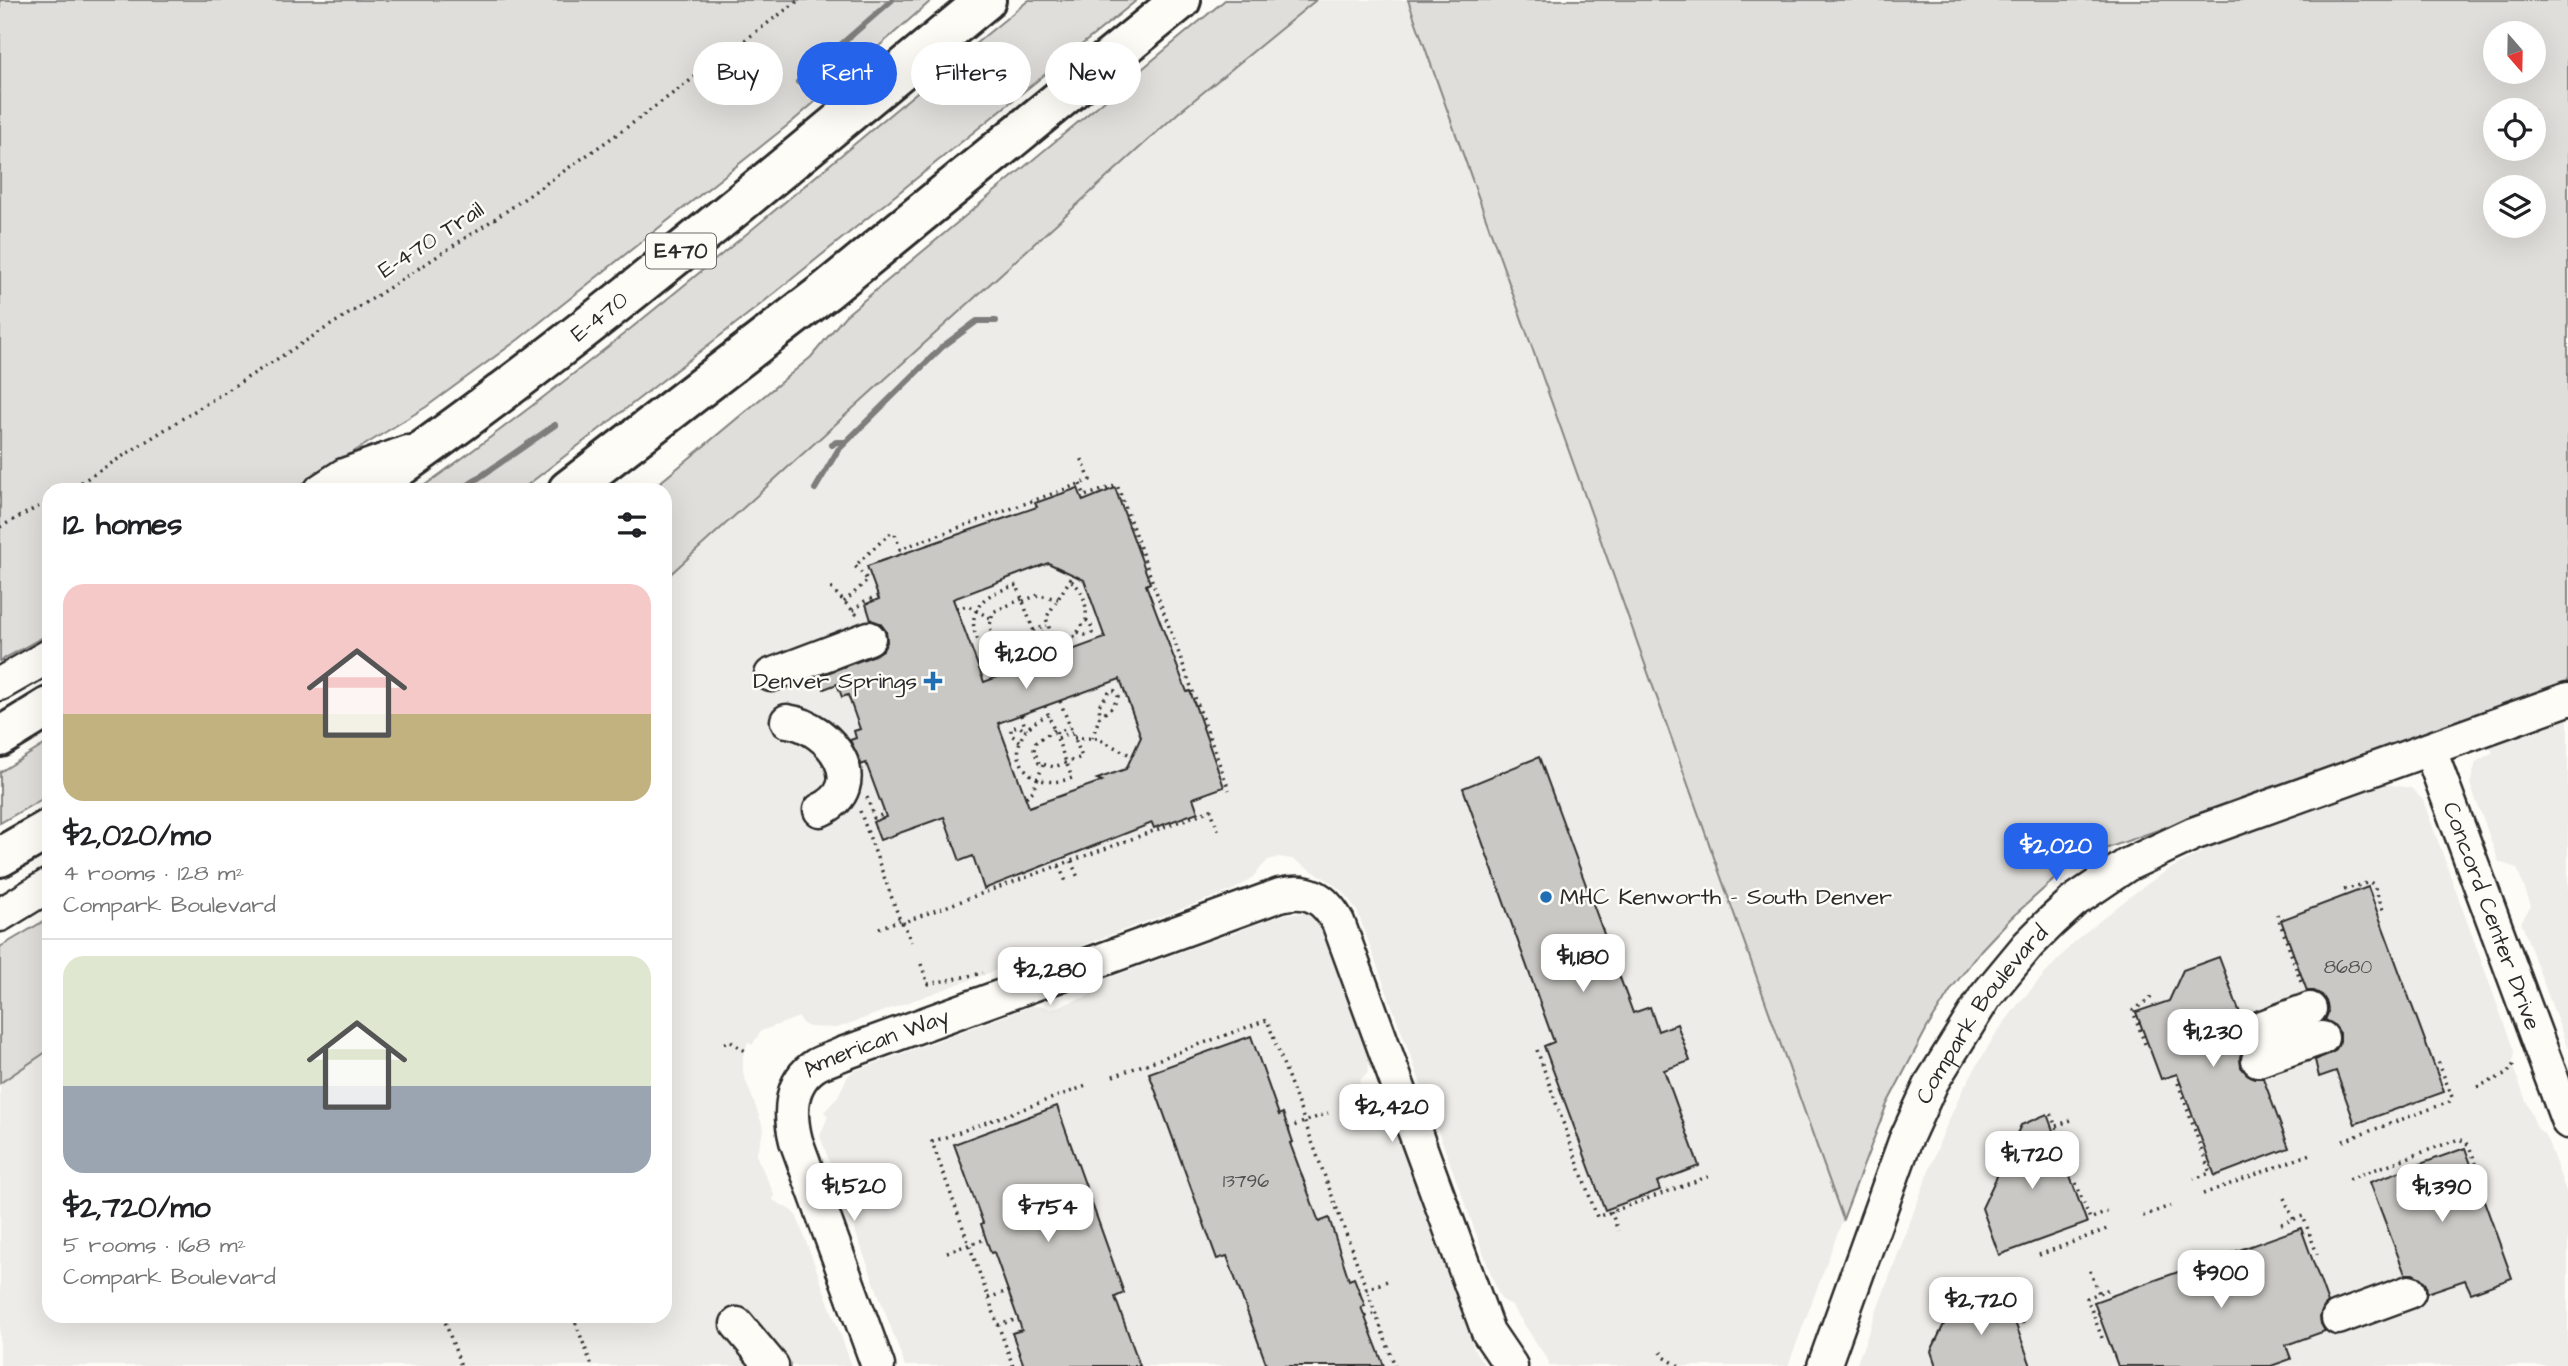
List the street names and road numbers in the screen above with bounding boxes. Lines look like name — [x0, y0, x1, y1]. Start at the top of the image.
street label: E-470 Trail — [372, 194, 490, 286]
road number: E470 — [646, 233, 716, 268]
street label: E-470 — [564, 284, 635, 350]
street label: Concord Center Drive — [2435, 797, 2549, 1035]
street label: Compark Boulevard — [1908, 917, 2056, 1109]
street label: American Way — [796, 1000, 954, 1085]

